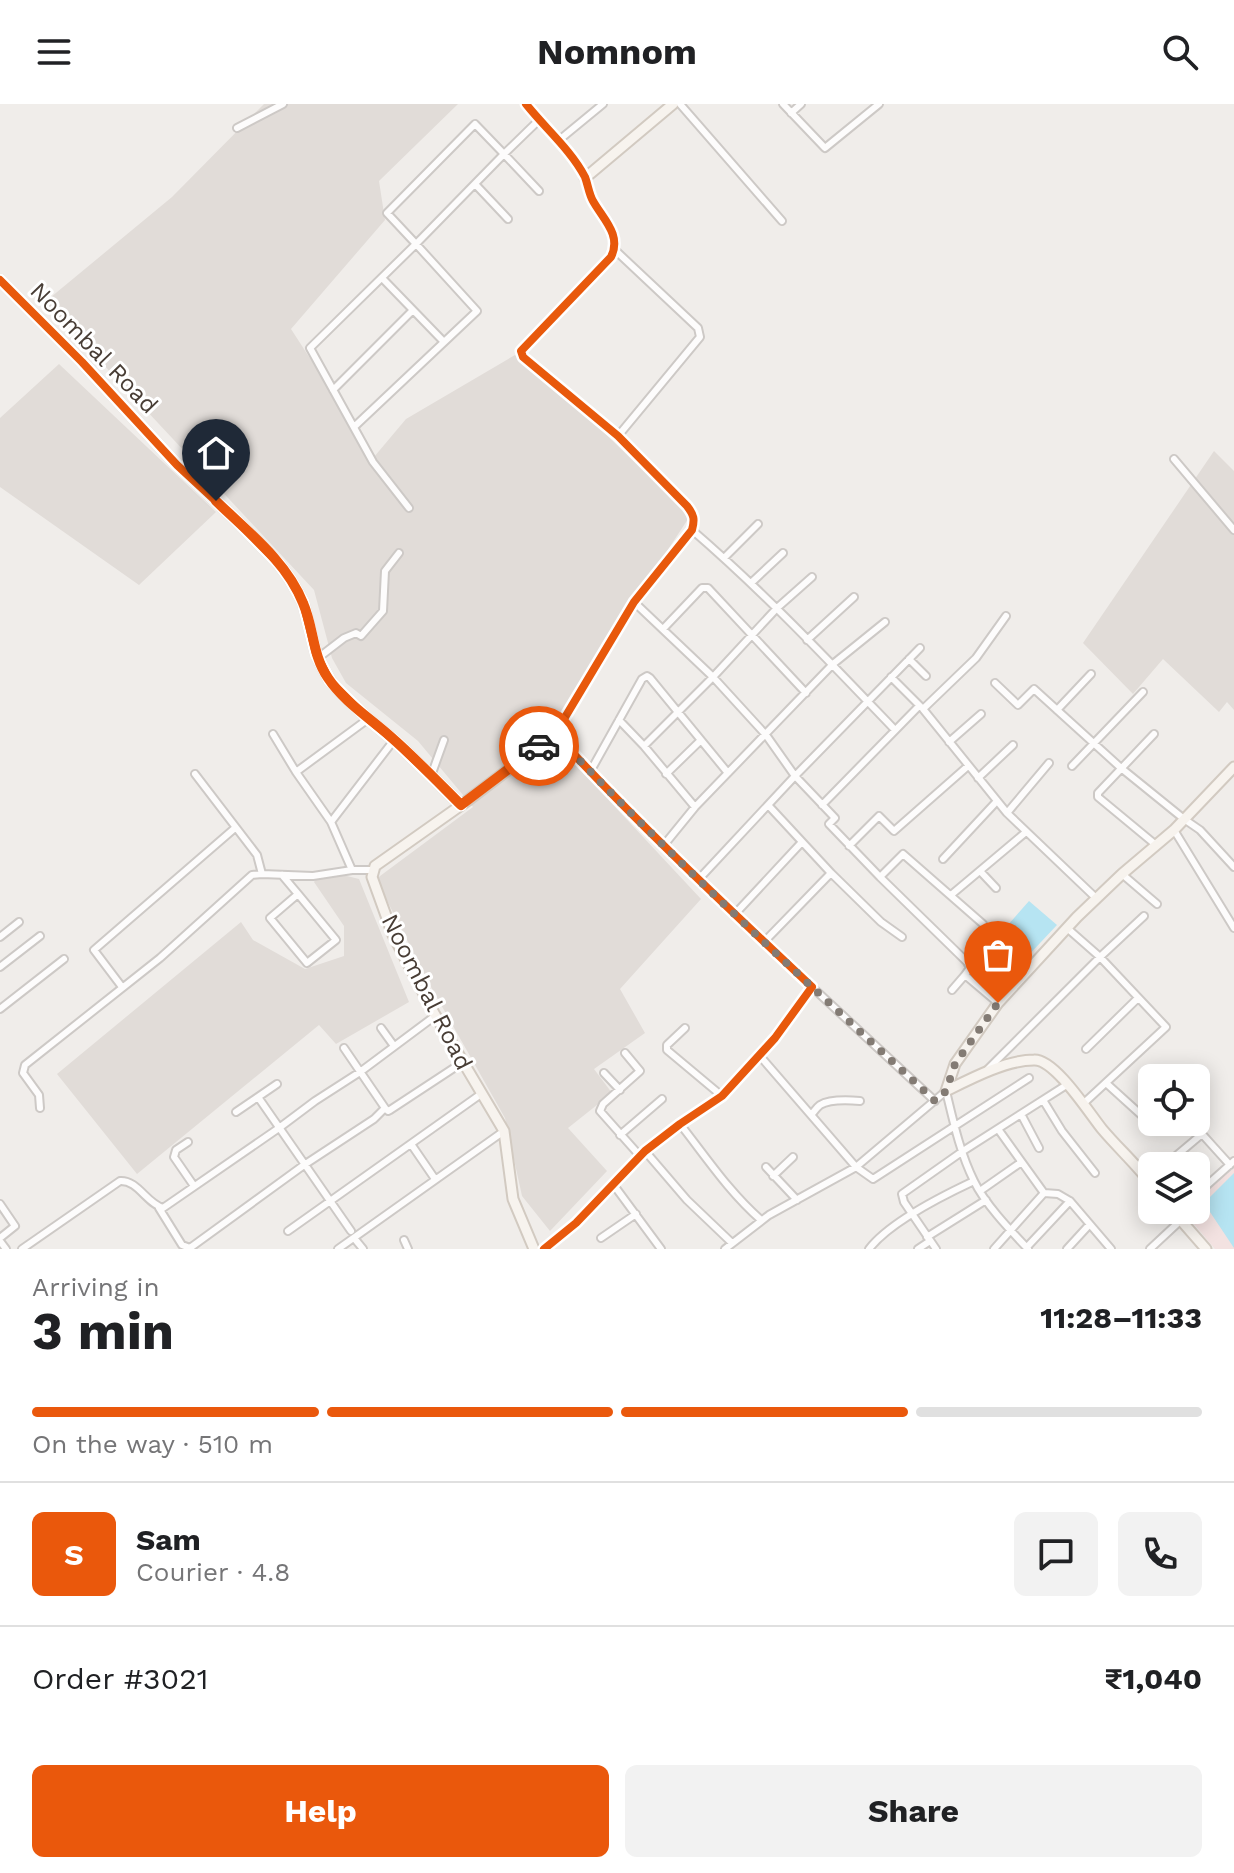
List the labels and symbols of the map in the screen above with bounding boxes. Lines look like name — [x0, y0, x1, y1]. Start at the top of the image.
street label: Noombal Road — [25, 277, 163, 419]
pin — [182, 419, 250, 501]
courier — [499, 706, 579, 786]
street label: Noombal Road — [376, 909, 478, 1075]
pin — [964, 921, 1032, 1003]

